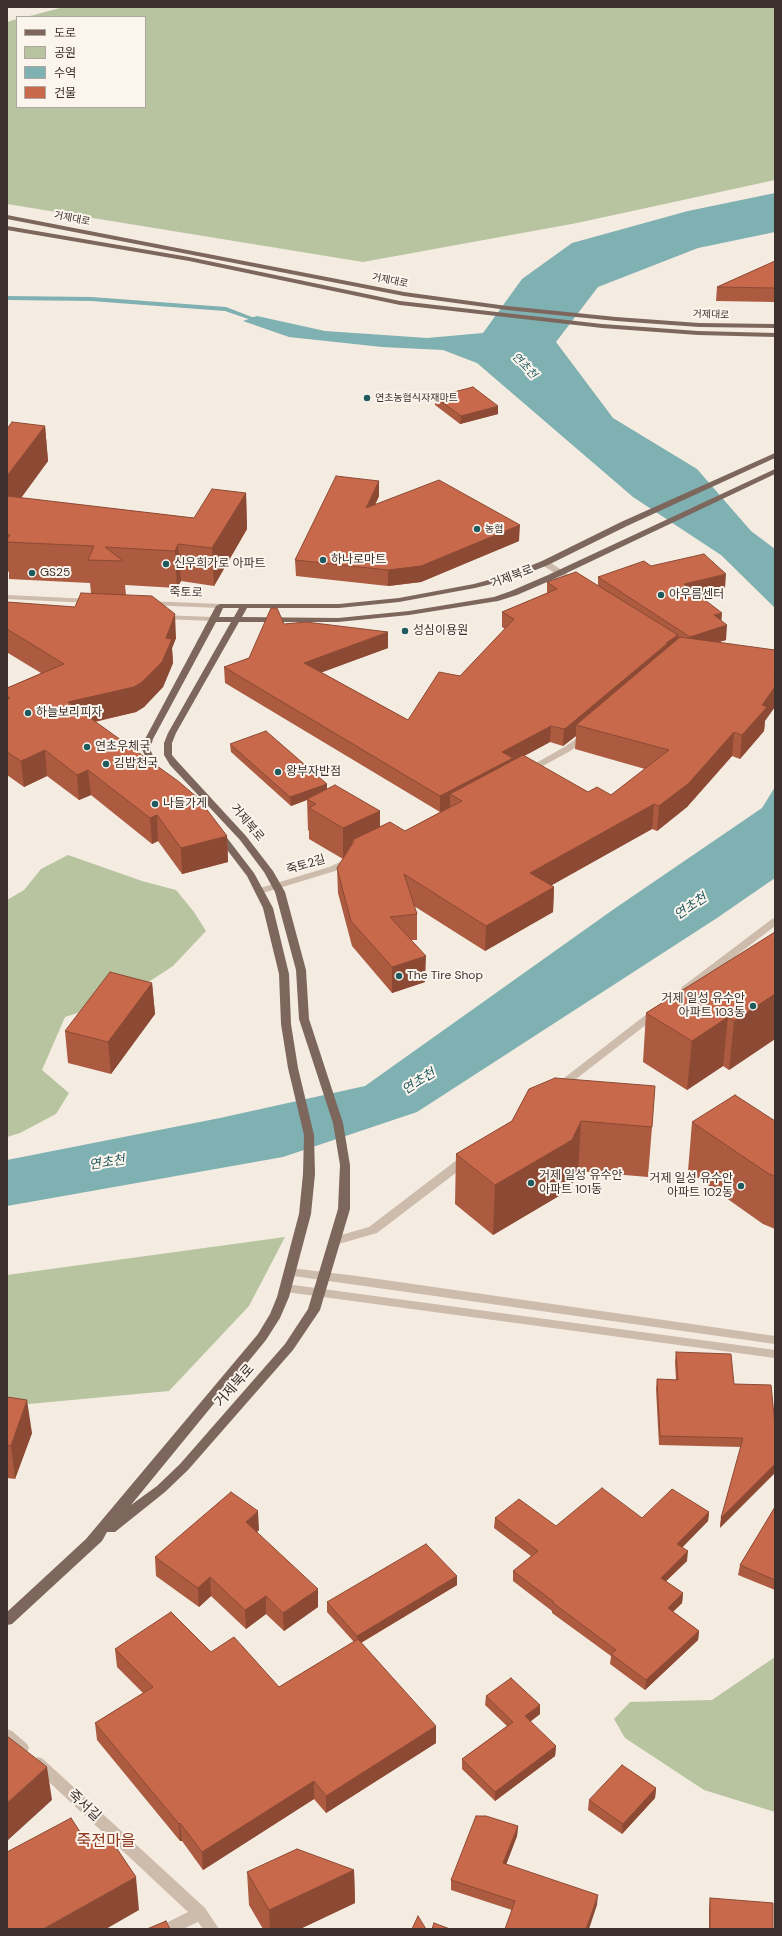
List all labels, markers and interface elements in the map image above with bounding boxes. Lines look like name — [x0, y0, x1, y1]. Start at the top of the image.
legend — [16, 16, 146, 108]
text: 도로 — [54, 25, 76, 41]
text: 공원 — [54, 45, 76, 61]
text: 수역 — [54, 65, 76, 81]
text: 건물 — [54, 85, 76, 101]
street label: 거제대로 — [53, 210, 91, 228]
street label: 거제대로 — [371, 272, 409, 290]
street label: 거제대로 — [692, 308, 730, 322]
water label: 연초천 — [509, 350, 539, 382]
place label: 연초농협식자재마트 — [375, 392, 458, 404]
marker: 연초농협식자재마트 — [362, 393, 372, 403]
place label: 농협 — [485, 523, 503, 535]
marker: 농협 — [472, 524, 482, 534]
place label: 하나로마트 — [331, 553, 386, 567]
marker: 하나로마트 — [318, 555, 328, 565]
place label: 신우희가로 아파트 — [174, 557, 266, 571]
marker: 신우희가로 아파트 — [161, 559, 171, 569]
street label: 거제북로 — [489, 562, 535, 592]
place label: GS25 — [40, 566, 70, 580]
marker: GS25 — [27, 568, 37, 578]
street label: 죽토로 — [169, 585, 203, 601]
place label: 아우름센터 — [669, 588, 724, 602]
marker: 아우름센터 — [656, 590, 666, 600]
place label: 성심이용원 — [413, 624, 468, 638]
marker: 성심이용원 — [400, 626, 410, 636]
place label: 하늘보리피자 — [36, 706, 102, 720]
marker: 하늘보리피자 — [23, 708, 33, 718]
place label: 연초우체국 — [95, 740, 150, 754]
marker: 연초우체국 — [82, 742, 92, 752]
place label: 김밥천국 — [114, 757, 158, 771]
marker: 김밥천국 — [101, 759, 111, 769]
place label: 왕부자반점 — [286, 765, 341, 779]
marker: 왕부자반점 — [273, 767, 283, 777]
place label: 나들가게 — [163, 797, 207, 811]
marker: 나들가게 — [150, 799, 160, 809]
street label: 거제북로 — [227, 801, 267, 845]
street label: 죽토2길 — [285, 852, 327, 878]
water label: 연초천 — [672, 891, 710, 923]
place label: The Tire Shop — [407, 969, 483, 983]
marker: The Tire Shop — [394, 971, 404, 981]
place label: 거제 일성 유수안 아파트 103동 — [661, 992, 745, 1020]
marker: 거제 일성 유수안 아파트 103동 — [748, 1001, 758, 1011]
water label: 연초천 — [400, 1066, 438, 1098]
water label: 연초천 — [88, 1152, 126, 1174]
place label: 거제 일성 유수안 아파트 101동 — [539, 1169, 623, 1197]
place label: 거제 일성 유수안 아파트 102동 — [649, 1172, 733, 1200]
marker: 거제 일성 유수안 아파트 101동 — [526, 1178, 536, 1188]
marker: 거제 일성 유수안 아파트 102동 — [736, 1181, 746, 1191]
street label: 거제북로 — [212, 1361, 258, 1411]
street label: 죽서길 — [64, 1787, 104, 1825]
district label: 죽전마을 — [77, 1832, 135, 1852]

